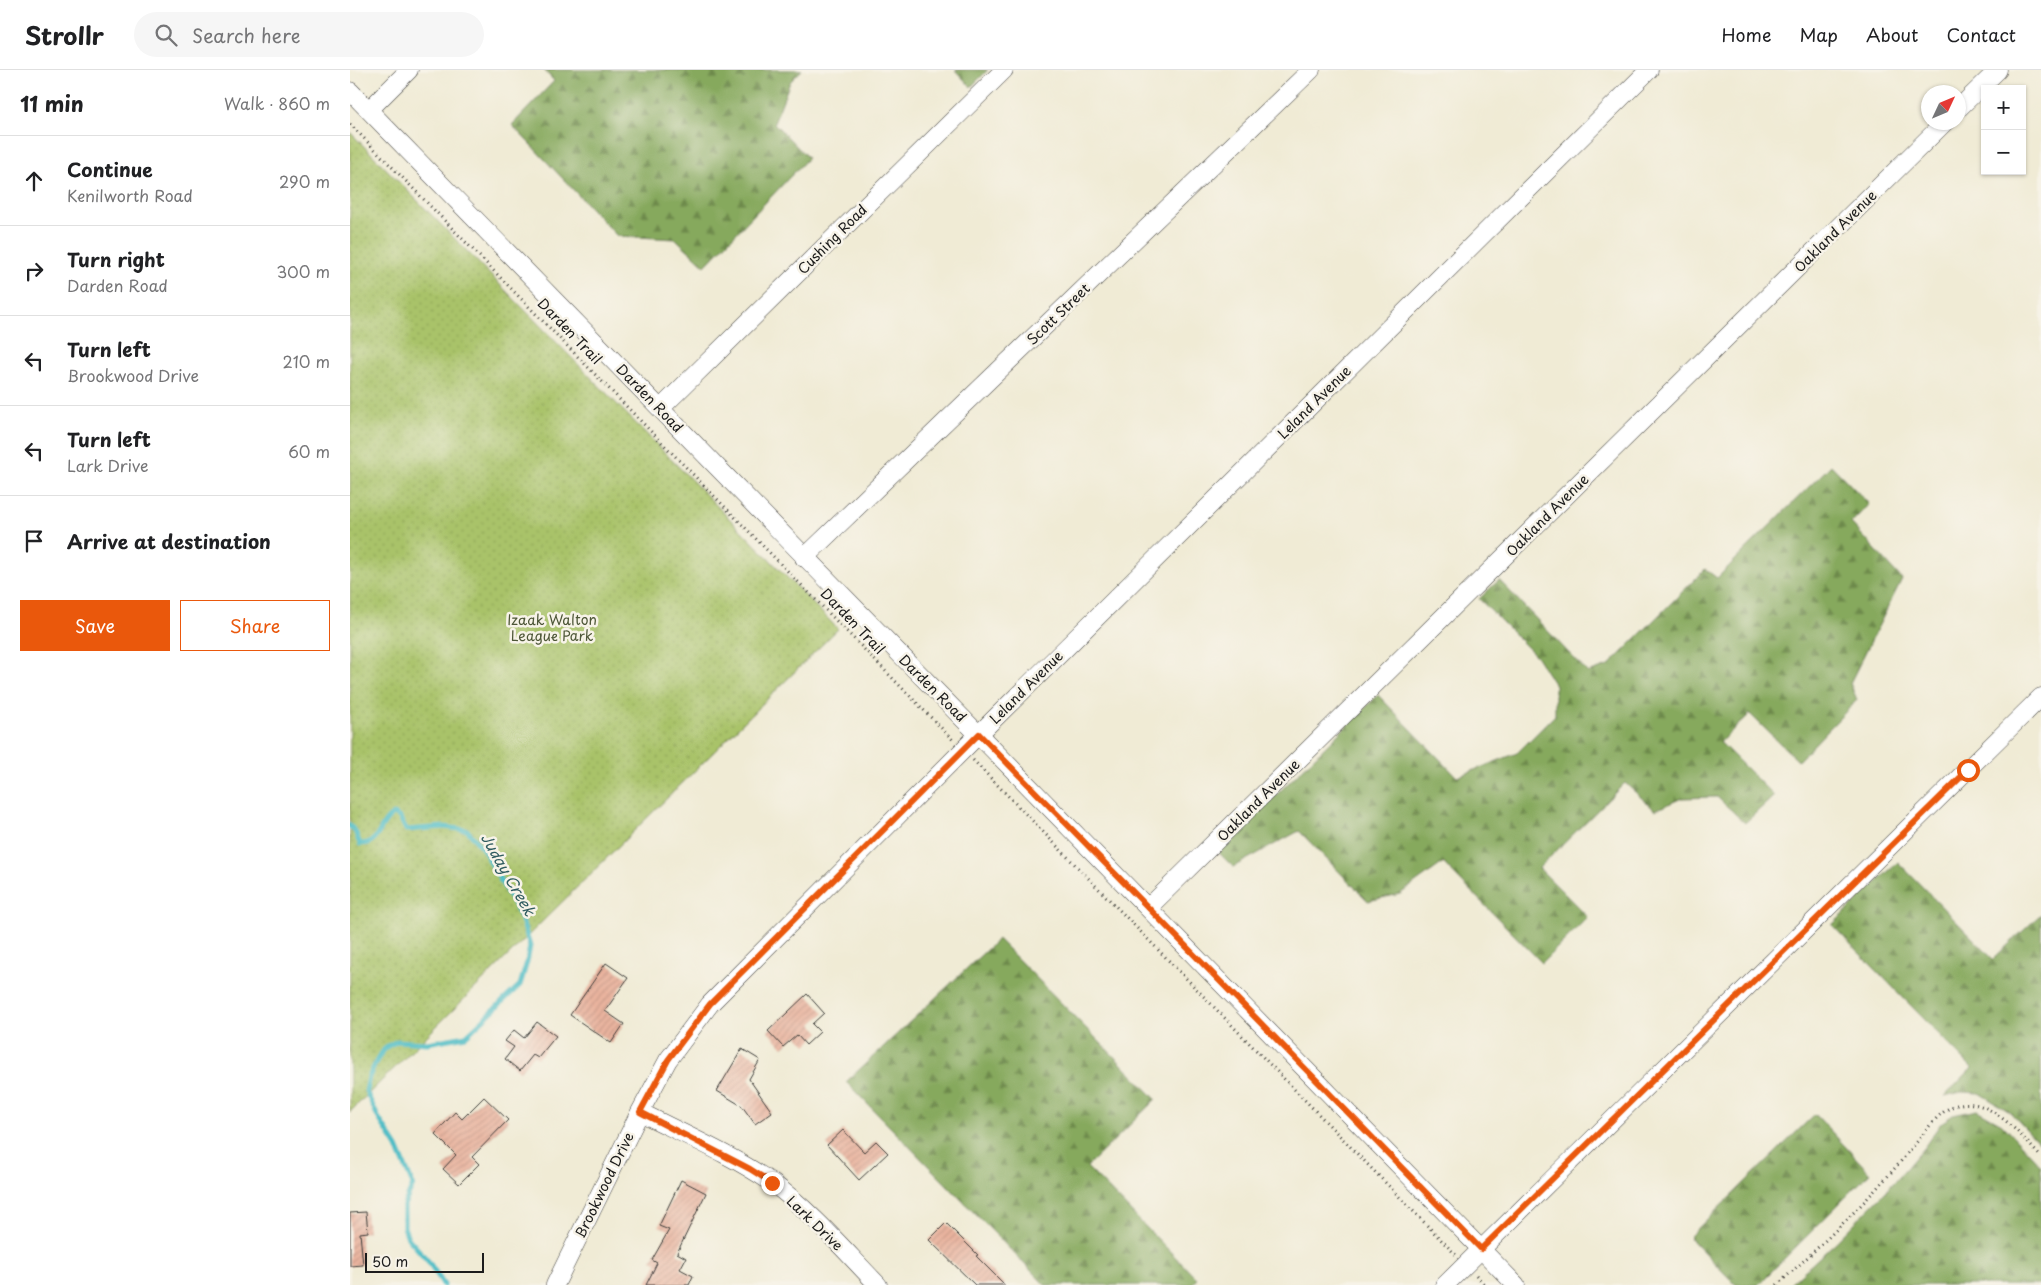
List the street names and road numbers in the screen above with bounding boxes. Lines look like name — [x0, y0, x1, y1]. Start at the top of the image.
street label: Oakland Avenue — [1789, 185, 1881, 277]
street label: Cushing Road — [792, 199, 872, 279]
street label: Scott Street — [1022, 278, 1095, 350]
street label: Darden Trail — [533, 293, 607, 369]
street label: Darden Road — [612, 359, 688, 437]
street label: Leland Avenue — [1272, 360, 1356, 444]
street label: Oakland Avenue — [1501, 469, 1593, 561]
street label: Darden Trail — [816, 583, 890, 659]
street label: Leland Avenue — [984, 645, 1068, 729]
street label: Darden Road — [894, 649, 972, 727]
street label: Oakland Avenue — [1212, 754, 1304, 846]
street label: Brookwood Drive — [569, 1129, 639, 1241]
street label: Lark Drive — [782, 1191, 848, 1255]

